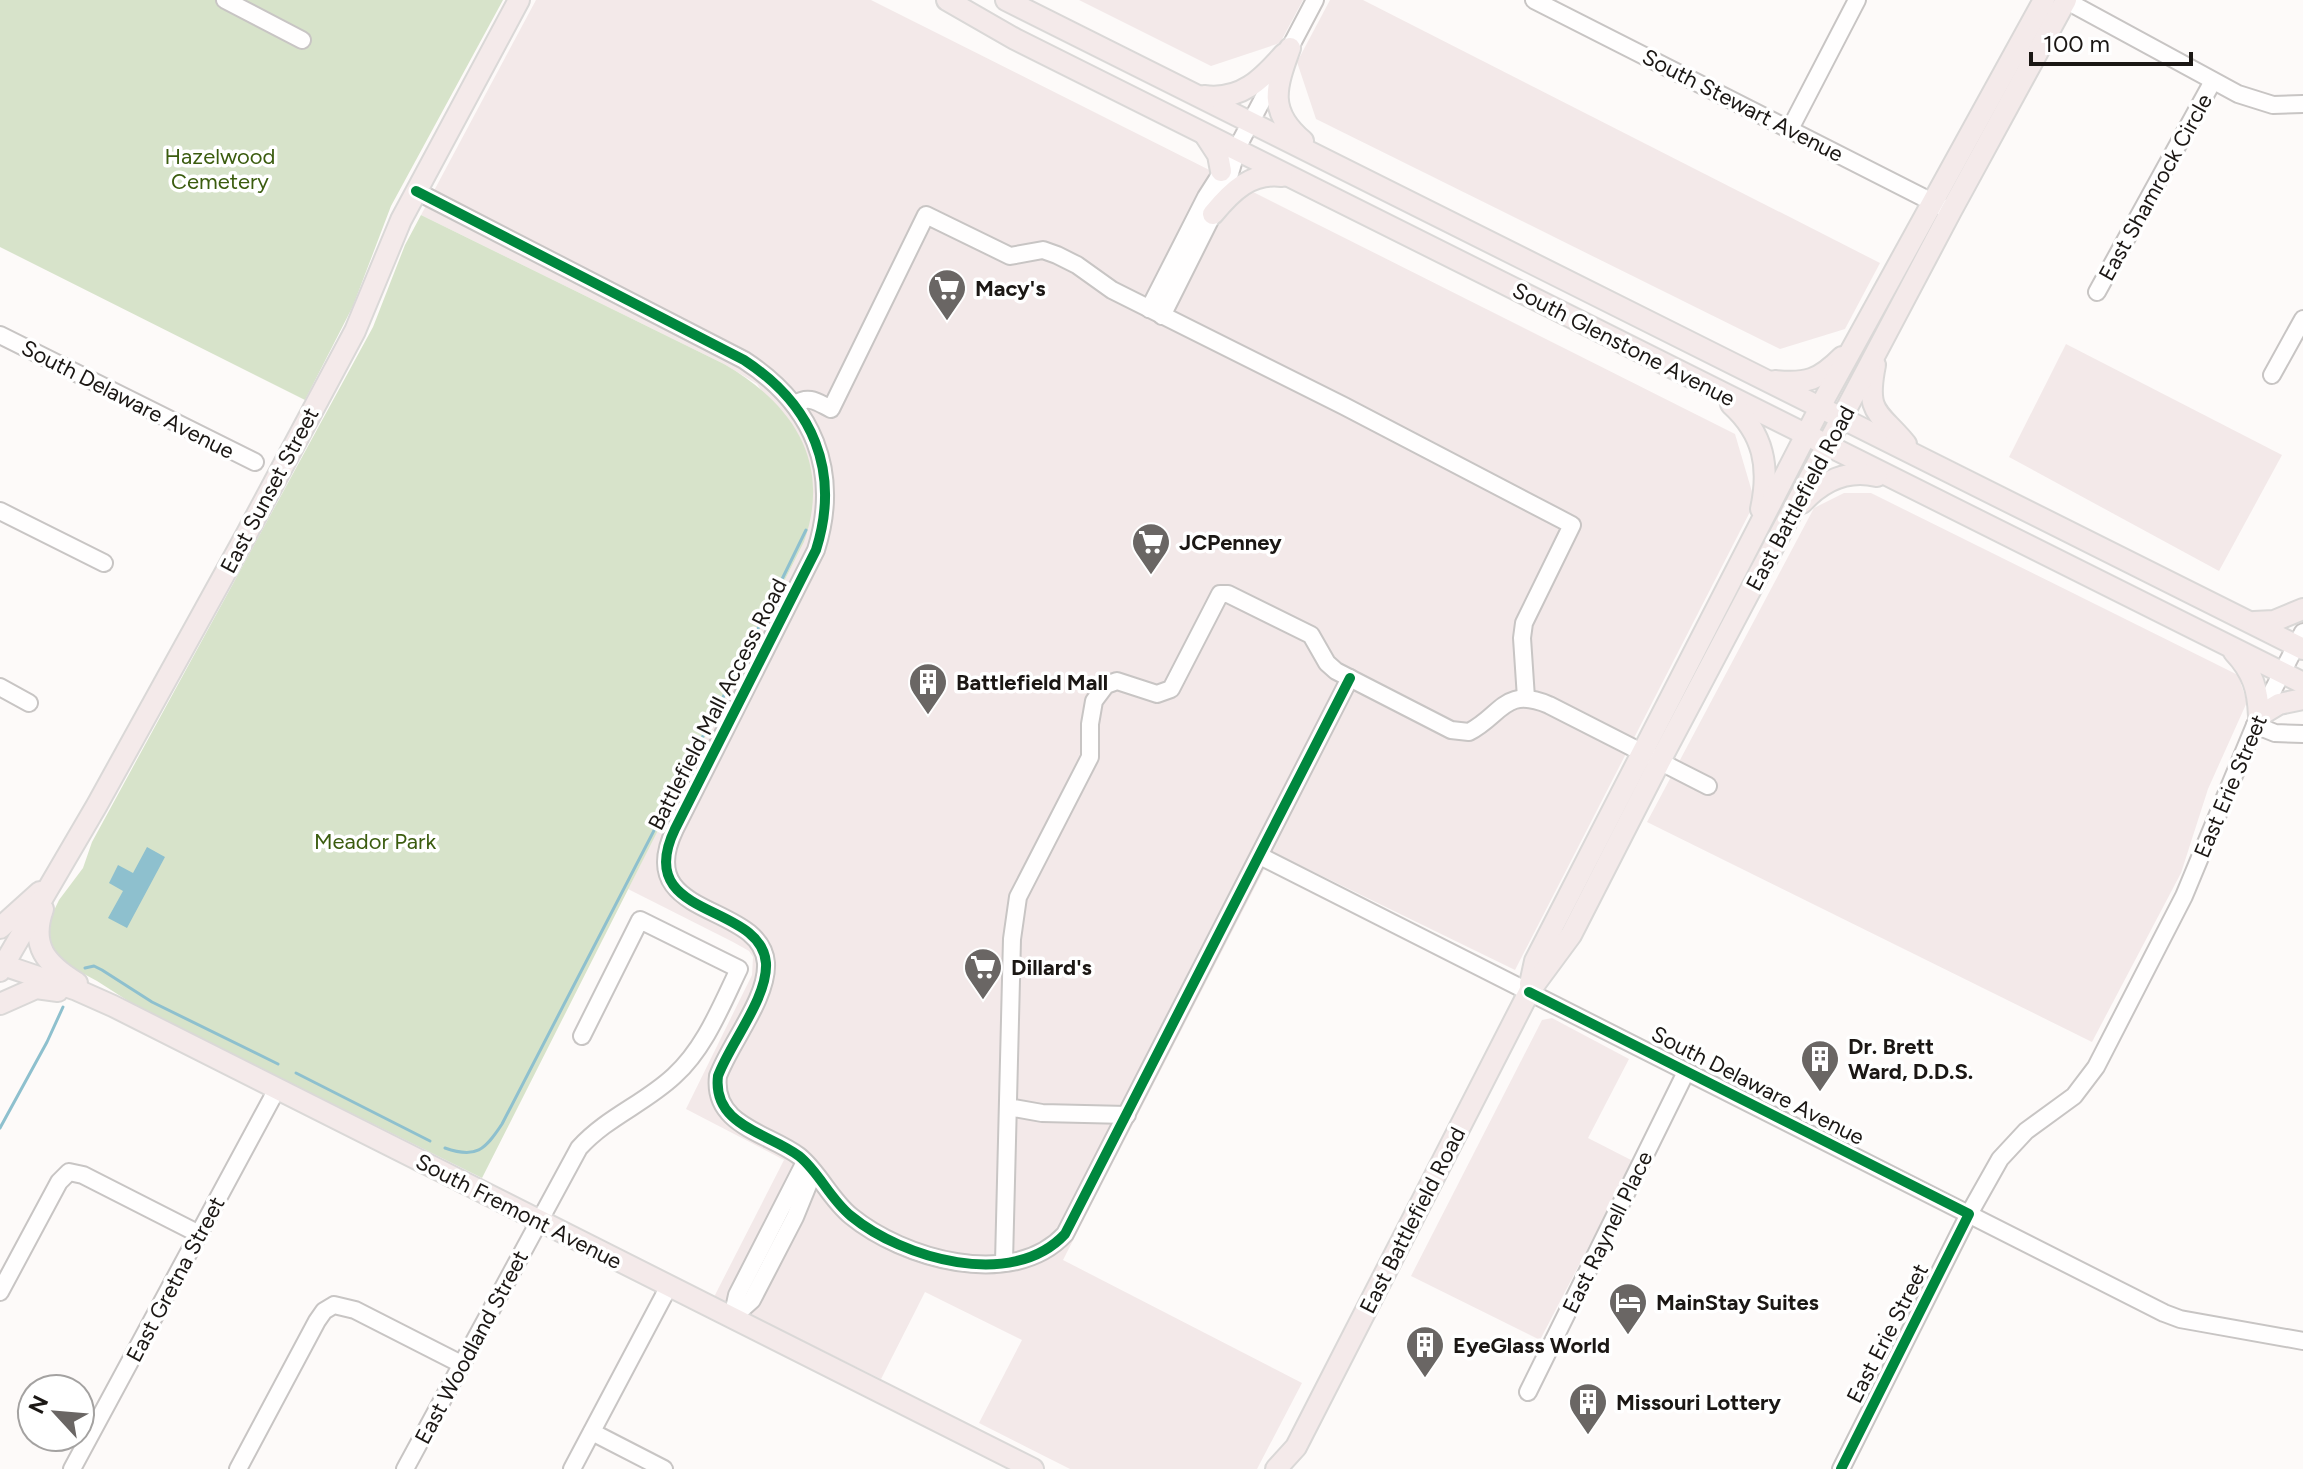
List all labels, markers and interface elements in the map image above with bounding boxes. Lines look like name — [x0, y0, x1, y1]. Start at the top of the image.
scale bar — [2031, 16, 2191, 66]
text: 100 m — [2043, 29, 2110, 58]
street label: South Stewart Avenue — [1638, 43, 1848, 168]
street label: East Shamrock Circle — [2093, 89, 2218, 285]
park label: Hazelwood Cemetery — [165, 143, 275, 195]
supermarket icon: Macy's — [926, 267, 968, 322]
place label: Macy's — [975, 275, 1045, 302]
street label: South Glenstone Avenue — [1508, 277, 1739, 412]
street label: South Delaware Avenue — [17, 334, 239, 465]
street label: East Battlefield Road — [1740, 401, 1861, 595]
street label: East Sunset Street — [214, 403, 325, 578]
supermarket icon: JCPenney — [1130, 521, 1172, 576]
place label: JCPenney — [1179, 529, 1282, 556]
street label: Battlefield Mall Access Road — [642, 574, 793, 834]
building icon: Battlefield Mall — [907, 661, 949, 716]
place label: Battlefield Mall — [956, 669, 1108, 696]
street label: East Erie Street — [2188, 711, 2273, 862]
park label: Meador Park — [314, 828, 436, 855]
supermarket icon: Dillard's — [962, 946, 1004, 1001]
place label: Dillard's — [1011, 954, 1092, 981]
street label: South Delaware Avenue — [1647, 1020, 1869, 1151]
place label: Dr. Brett Ward, D.D.S. — [1848, 1033, 1973, 1085]
building icon: Dr. Brett Ward, D.D.S. — [1799, 1038, 1841, 1093]
street label: East Battlefield Road — [1354, 1123, 1471, 1318]
street label: East Raynell Place — [1557, 1147, 1658, 1318]
street label: South Fremont Avenue — [411, 1148, 626, 1275]
street label: East Gretna Street — [121, 1192, 230, 1366]
street label: East Woodland Street — [409, 1246, 534, 1449]
street label: East Erie Street — [1841, 1259, 1934, 1407]
hotel icon: MainStay Suites — [1607, 1281, 1649, 1336]
place label: MainStay Suites — [1656, 1289, 1819, 1316]
building icon: EyeGlass World — [1404, 1324, 1446, 1379]
place label: EyeGlass World — [1453, 1332, 1610, 1359]
north arrow — [16, 1373, 96, 1453]
building icon: Missouri Lottery — [1567, 1381, 1609, 1436]
place label: Missouri Lottery — [1616, 1389, 1781, 1416]
text: N — [23, 1391, 54, 1418]

